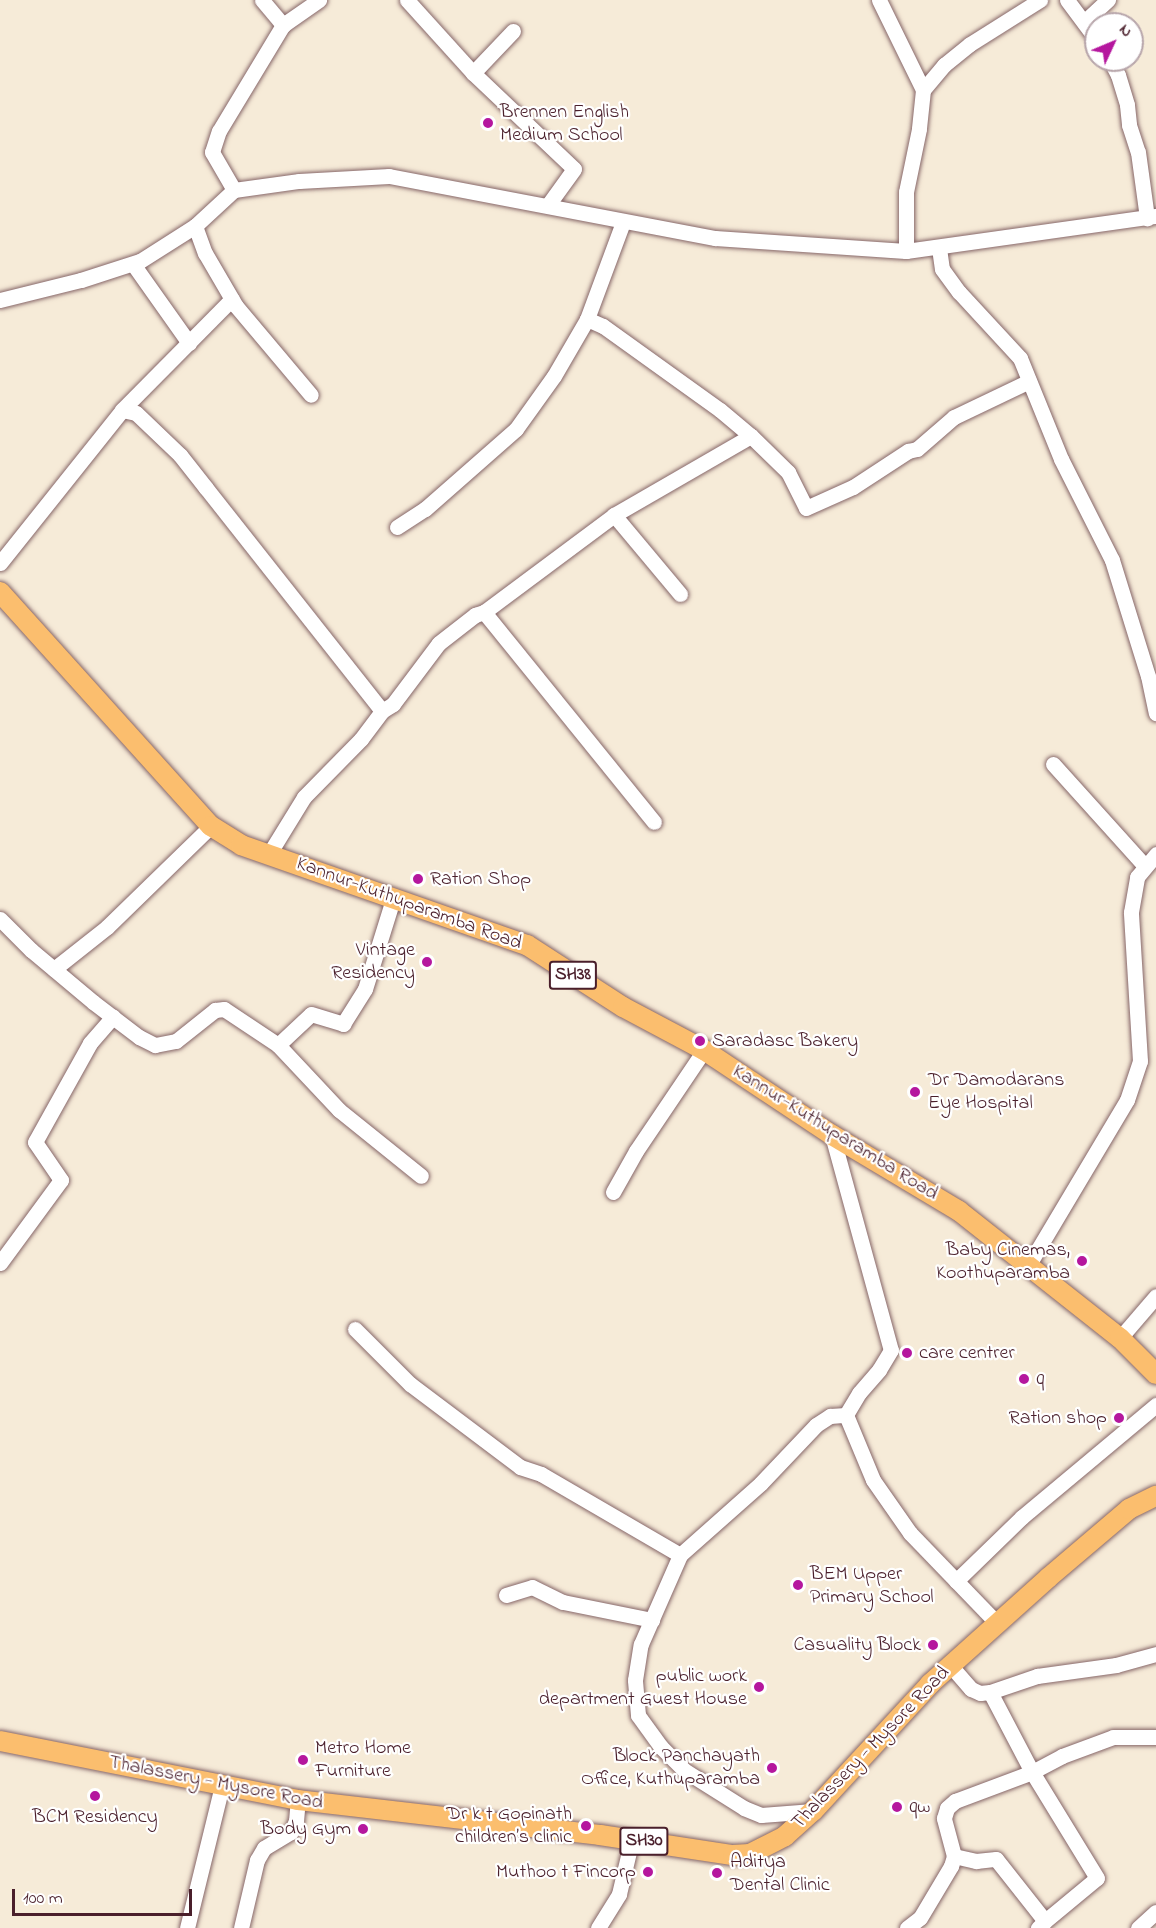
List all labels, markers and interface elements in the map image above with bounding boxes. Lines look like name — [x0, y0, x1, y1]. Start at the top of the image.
north arrow — [1084, 12, 1144, 72]
text: N — [1113, 19, 1138, 43]
place label: Brennen English Medium School — [500, 100, 629, 147]
marker: Brennen English Medium School — [481, 116, 495, 130]
street label: Kannur-Kuthuparamba Road — [293, 852, 525, 956]
place label: Ration Shop — [430, 867, 531, 891]
marker: Ration Shop — [411, 872, 425, 886]
place label: Vintage Residency — [331, 939, 415, 986]
marker: Vintage Residency — [420, 955, 434, 969]
road number: SH38 — [548, 960, 598, 990]
place label: Saradasc Bakery — [712, 1029, 858, 1053]
marker: Saradasc Bakery — [693, 1034, 707, 1048]
street label: Kannur-Kuthuparamba Road — [728, 1060, 942, 1206]
place label: Dr Damodarans Eye Hospital — [928, 1068, 1064, 1115]
marker: Dr Damodarans Eye Hospital — [906, 1083, 924, 1101]
place label: Baby Cinemas, Koothuparamba — [936, 1238, 1070, 1285]
marker: Baby Cinemas, Koothuparamba — [1075, 1254, 1089, 1268]
place label: care centrer — [919, 1341, 1015, 1365]
marker: care centrer — [900, 1346, 914, 1360]
place label: q — [1036, 1367, 1044, 1391]
marker: q — [1017, 1372, 1031, 1386]
place label: Ration shop — [1009, 1406, 1107, 1430]
marker: Ration shop — [1112, 1411, 1126, 1425]
place label: BEM Upper Primary School — [810, 1562, 934, 1609]
marker: BEM Upper Primary School — [791, 1578, 805, 1592]
place label: Casuality Block — [793, 1633, 921, 1657]
marker: Casuality Block — [926, 1638, 940, 1652]
street label: Thalassery - Mysore Road — [787, 1661, 955, 1835]
place label: public work department Guest House — [539, 1664, 747, 1711]
marker: public work department Guest House — [752, 1680, 766, 1694]
place label: Metro Home Furniture — [315, 1736, 411, 1783]
place label: Block Panchayath Office, Kuthuparamba — [581, 1744, 760, 1791]
street label: Thalassery - Mysore Road — [107, 1750, 325, 1816]
marker: Metro Home Furniture — [296, 1753, 310, 1767]
marker: Block Panchayath Office, Kuthuparamba — [765, 1761, 779, 1775]
marker: BCM Residency — [88, 1789, 102, 1803]
place label: qw — [909, 1795, 930, 1819]
marker: qw — [890, 1800, 904, 1814]
place label: Dr k t Gopinath children’s clinic — [446, 1802, 572, 1849]
place label: BCM Residency — [32, 1805, 158, 1829]
place label: Body Gym — [261, 1817, 351, 1841]
marker: Dr k t Gopinath children’s clinic — [577, 1817, 595, 1835]
marker: Body Gym — [356, 1822, 370, 1836]
road number: SH30 — [618, 1826, 670, 1856]
place label: Aditya Dental Clinic — [730, 1850, 830, 1897]
place label: Muthoo t Fincorp — [496, 1860, 636, 1884]
marker: Aditya Dental Clinic — [708, 1864, 726, 1882]
marker: Muthoo t Fincorp — [641, 1865, 655, 1879]
scale bar — [15, 1877, 195, 1915]
text: 100 m — [23, 1886, 63, 1912]

